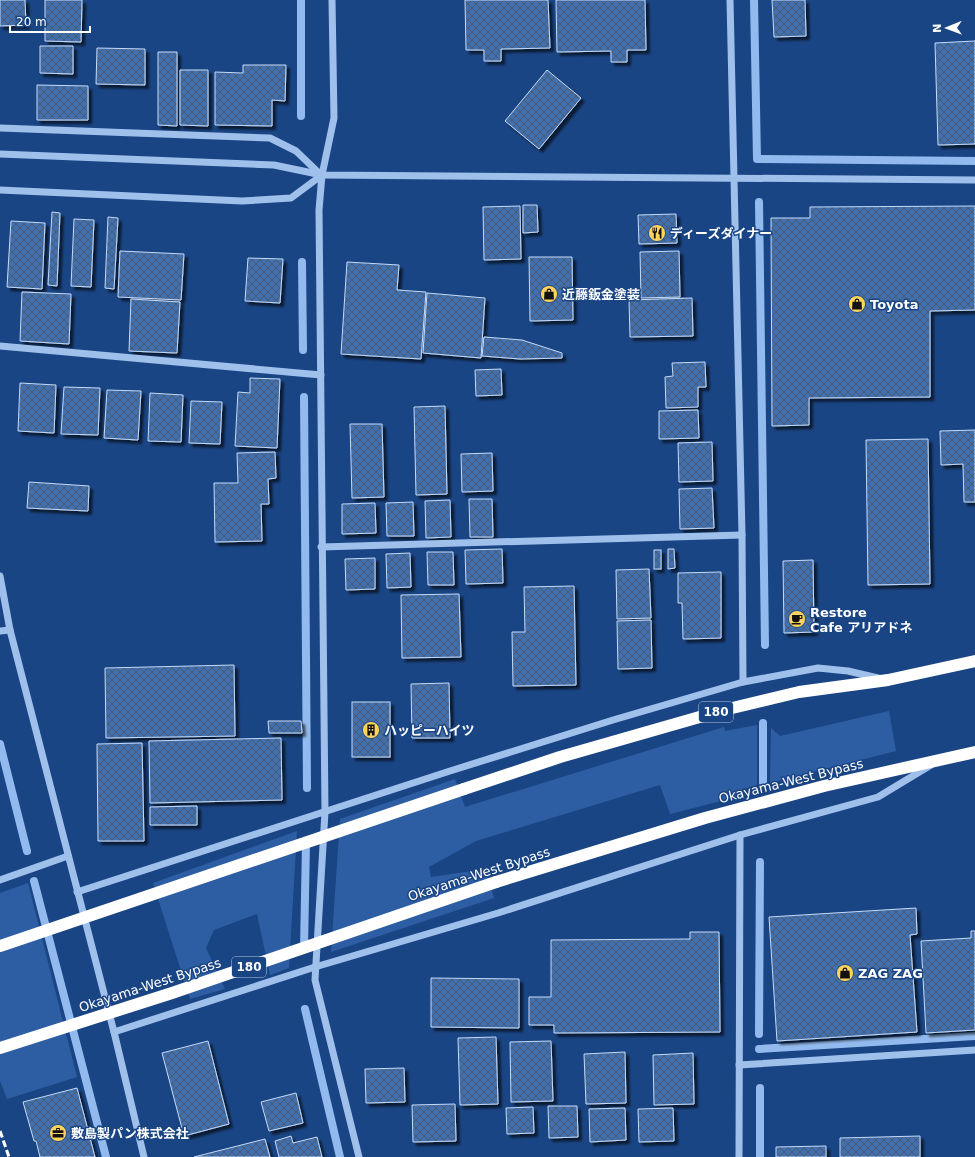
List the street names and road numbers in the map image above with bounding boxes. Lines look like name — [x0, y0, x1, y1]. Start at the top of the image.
road number: 180 — [699, 702, 733, 722]
street label: Okayama-West Bypass — [717, 756, 865, 806]
street label: Okayama-West Bypass — [406, 844, 552, 904]
street label: Okayama-West Bypass — [77, 955, 223, 1015]
road number: 180 — [232, 957, 266, 977]

